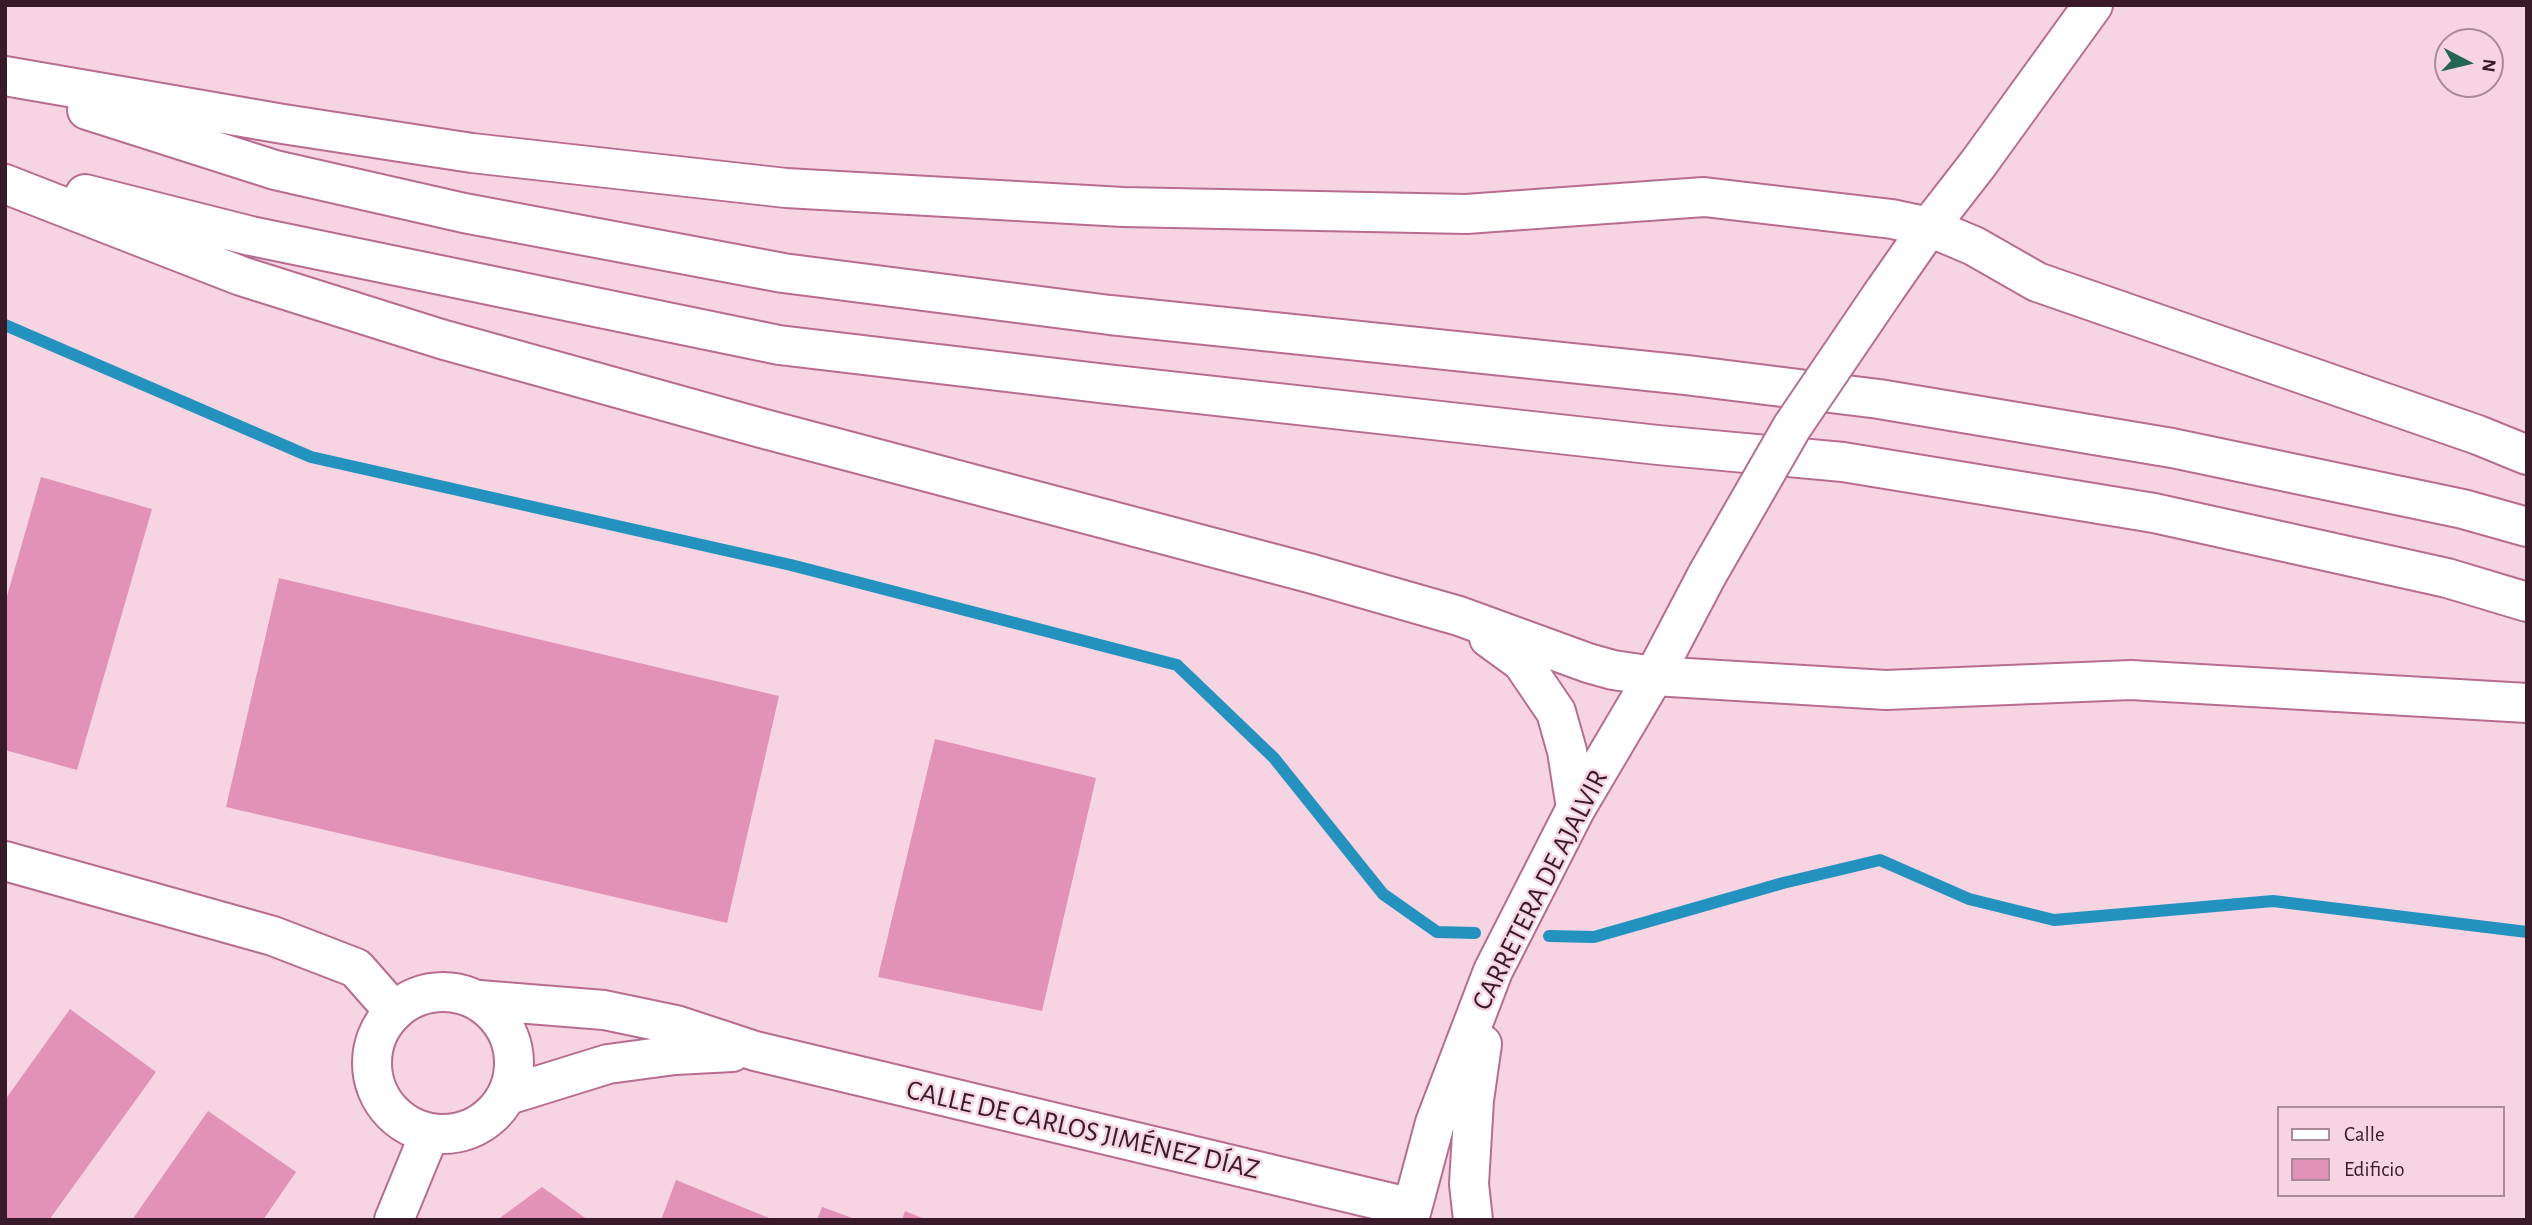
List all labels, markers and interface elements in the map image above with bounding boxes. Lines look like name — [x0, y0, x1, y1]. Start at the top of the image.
north arrow — [2434, 28, 2504, 98]
text: N — [2478, 58, 2499, 73]
street label: CARRETERA DE AJALVIR — [1465, 764, 1615, 1016]
street label: CALLE DE CARLOS JIMÉNEZ DÍAZ — [903, 1073, 1263, 1187]
legend — [2276, 1106, 2504, 1197]
text: Calle — [2344, 1124, 2385, 1145]
text: Edificio — [2344, 1159, 2405, 1180]

